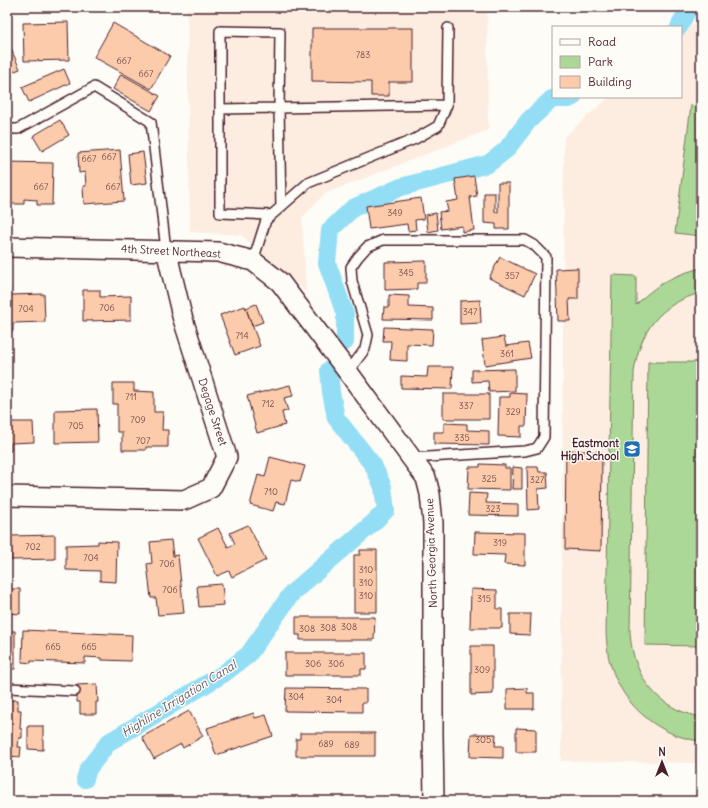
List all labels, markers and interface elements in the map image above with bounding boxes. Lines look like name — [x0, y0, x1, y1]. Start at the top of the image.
legend — [552, 26, 682, 98]
text: Road — [588, 34, 616, 49]
house number: 783 — [356, 49, 370, 60]
text: Park — [588, 54, 613, 69]
house number: 667 — [117, 55, 132, 66]
house number: 667 — [139, 68, 154, 79]
text: Building — [588, 74, 632, 89]
house number: 667 — [102, 151, 117, 162]
house number: 667 — [82, 153, 97, 164]
house number: 667 — [34, 181, 49, 192]
house number: 667 — [106, 181, 121, 192]
house number: 349 — [387, 207, 403, 218]
street label: 4th Street Northeast — [121, 241, 222, 261]
house number: 345 — [398, 267, 414, 278]
house number: 357 — [505, 270, 520, 281]
house number: 706 — [99, 302, 115, 313]
house number: 704 — [18, 303, 34, 314]
house number: 347 — [463, 306, 478, 317]
house number: 714 — [235, 330, 249, 341]
house number: 361 — [500, 348, 514, 359]
street label: Degage Street — [196, 376, 231, 448]
house number: 711 — [125, 391, 137, 402]
house number: 712 — [262, 398, 275, 409]
house number: 337 — [459, 400, 474, 411]
house number: 329 — [505, 406, 521, 417]
house number: 709 — [130, 414, 146, 425]
house number: 705 — [68, 420, 84, 431]
house number: 335 — [454, 432, 470, 443]
house number: 707 — [136, 435, 151, 446]
place label: Eastmont High School — [561, 436, 619, 464]
school or university icon: Eastmont High School — [622, 439, 642, 459]
house number: 325 — [481, 473, 497, 484]
house number: 327 — [530, 474, 545, 485]
house number: 710 — [264, 486, 278, 497]
street label: North Georgia Avenue — [422, 498, 440, 608]
house number: 323 — [485, 503, 501, 514]
house number: 319 — [493, 537, 507, 548]
house number: 702 — [25, 541, 41, 552]
house number: 704 — [83, 552, 99, 563]
house number: 706 — [159, 558, 175, 569]
house number: 310 — [359, 564, 373, 575]
house number: 310 — [359, 577, 373, 588]
house number: 706 — [162, 584, 178, 595]
house number: 310 — [359, 590, 373, 601]
house number: 315 — [477, 593, 491, 604]
house number: 308 — [341, 621, 357, 632]
house number: 308 — [320, 622, 336, 633]
house number: 308 — [299, 623, 315, 634]
house number: 665 — [45, 641, 61, 652]
house number: 665 — [81, 641, 97, 652]
water label: Highline Irrigation Canal — [119, 656, 241, 740]
house number: 306 — [305, 658, 321, 669]
house number: 306 — [328, 658, 344, 669]
house number: 309 — [474, 664, 490, 675]
house number: 304 — [288, 691, 304, 702]
house number: 304 — [326, 694, 342, 705]
house number: 305 — [475, 734, 491, 745]
house number: 689 — [318, 738, 334, 749]
house number: 689 — [344, 739, 360, 750]
north arrow — [642, 742, 682, 782]
text: N — [658, 745, 666, 759]

